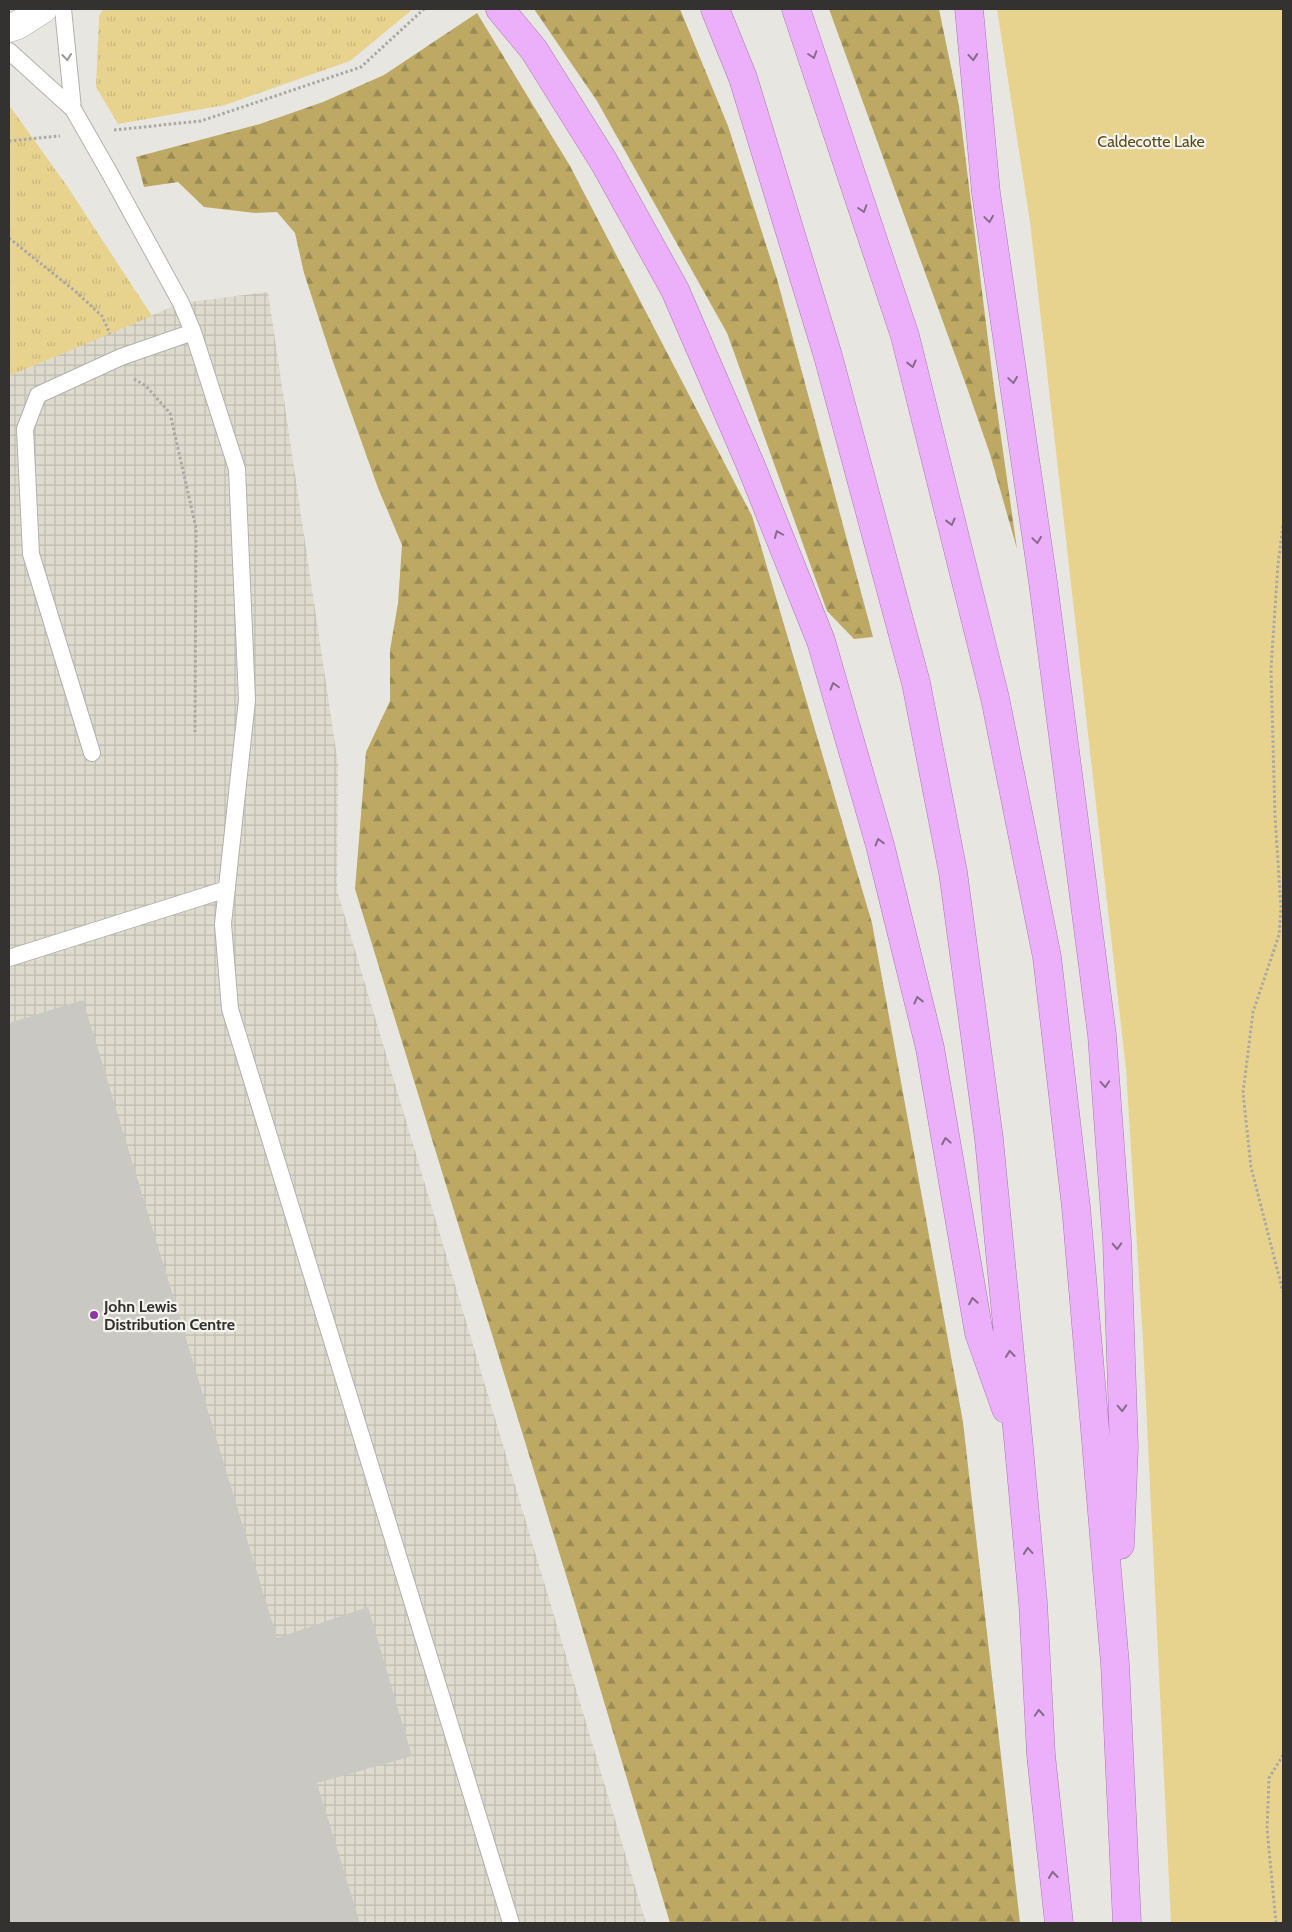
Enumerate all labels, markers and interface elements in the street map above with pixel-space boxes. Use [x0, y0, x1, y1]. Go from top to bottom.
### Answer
one-way arrow [807, 50, 817, 58]
one-way arrow [62, 54, 73, 62]
one-way arrow [967, 54, 978, 62]
park label: Caldecotte Lake [1097, 132, 1205, 151]
one-way arrow [858, 204, 868, 213]
one-way arrow [984, 215, 994, 223]
one-way arrow [906, 360, 917, 369]
one-way arrow [1008, 375, 1018, 384]
one-way arrow [945, 517, 956, 526]
one-way arrow [774, 530, 785, 539]
one-way arrow [1031, 537, 1042, 545]
one-way arrow [829, 682, 840, 691]
one-way arrow [874, 838, 885, 847]
one-way arrow [913, 996, 924, 1005]
one-way arrow [1099, 1080, 1110, 1088]
one-way arrow [941, 1137, 951, 1146]
one-way arrow [1112, 1242, 1122, 1250]
place label: John Lewis Distribution Centre [103, 1297, 235, 1334]
one-way arrow [969, 1297, 979, 1306]
marker: John Lewis Distribution Centre [88, 1309, 100, 1321]
one-way arrow [1005, 1350, 1016, 1358]
one-way arrow [1117, 1404, 1128, 1412]
one-way arrow [1023, 1547, 1034, 1555]
one-way arrow [1033, 1709, 1044, 1717]
one-way arrow [1048, 1870, 1059, 1878]

